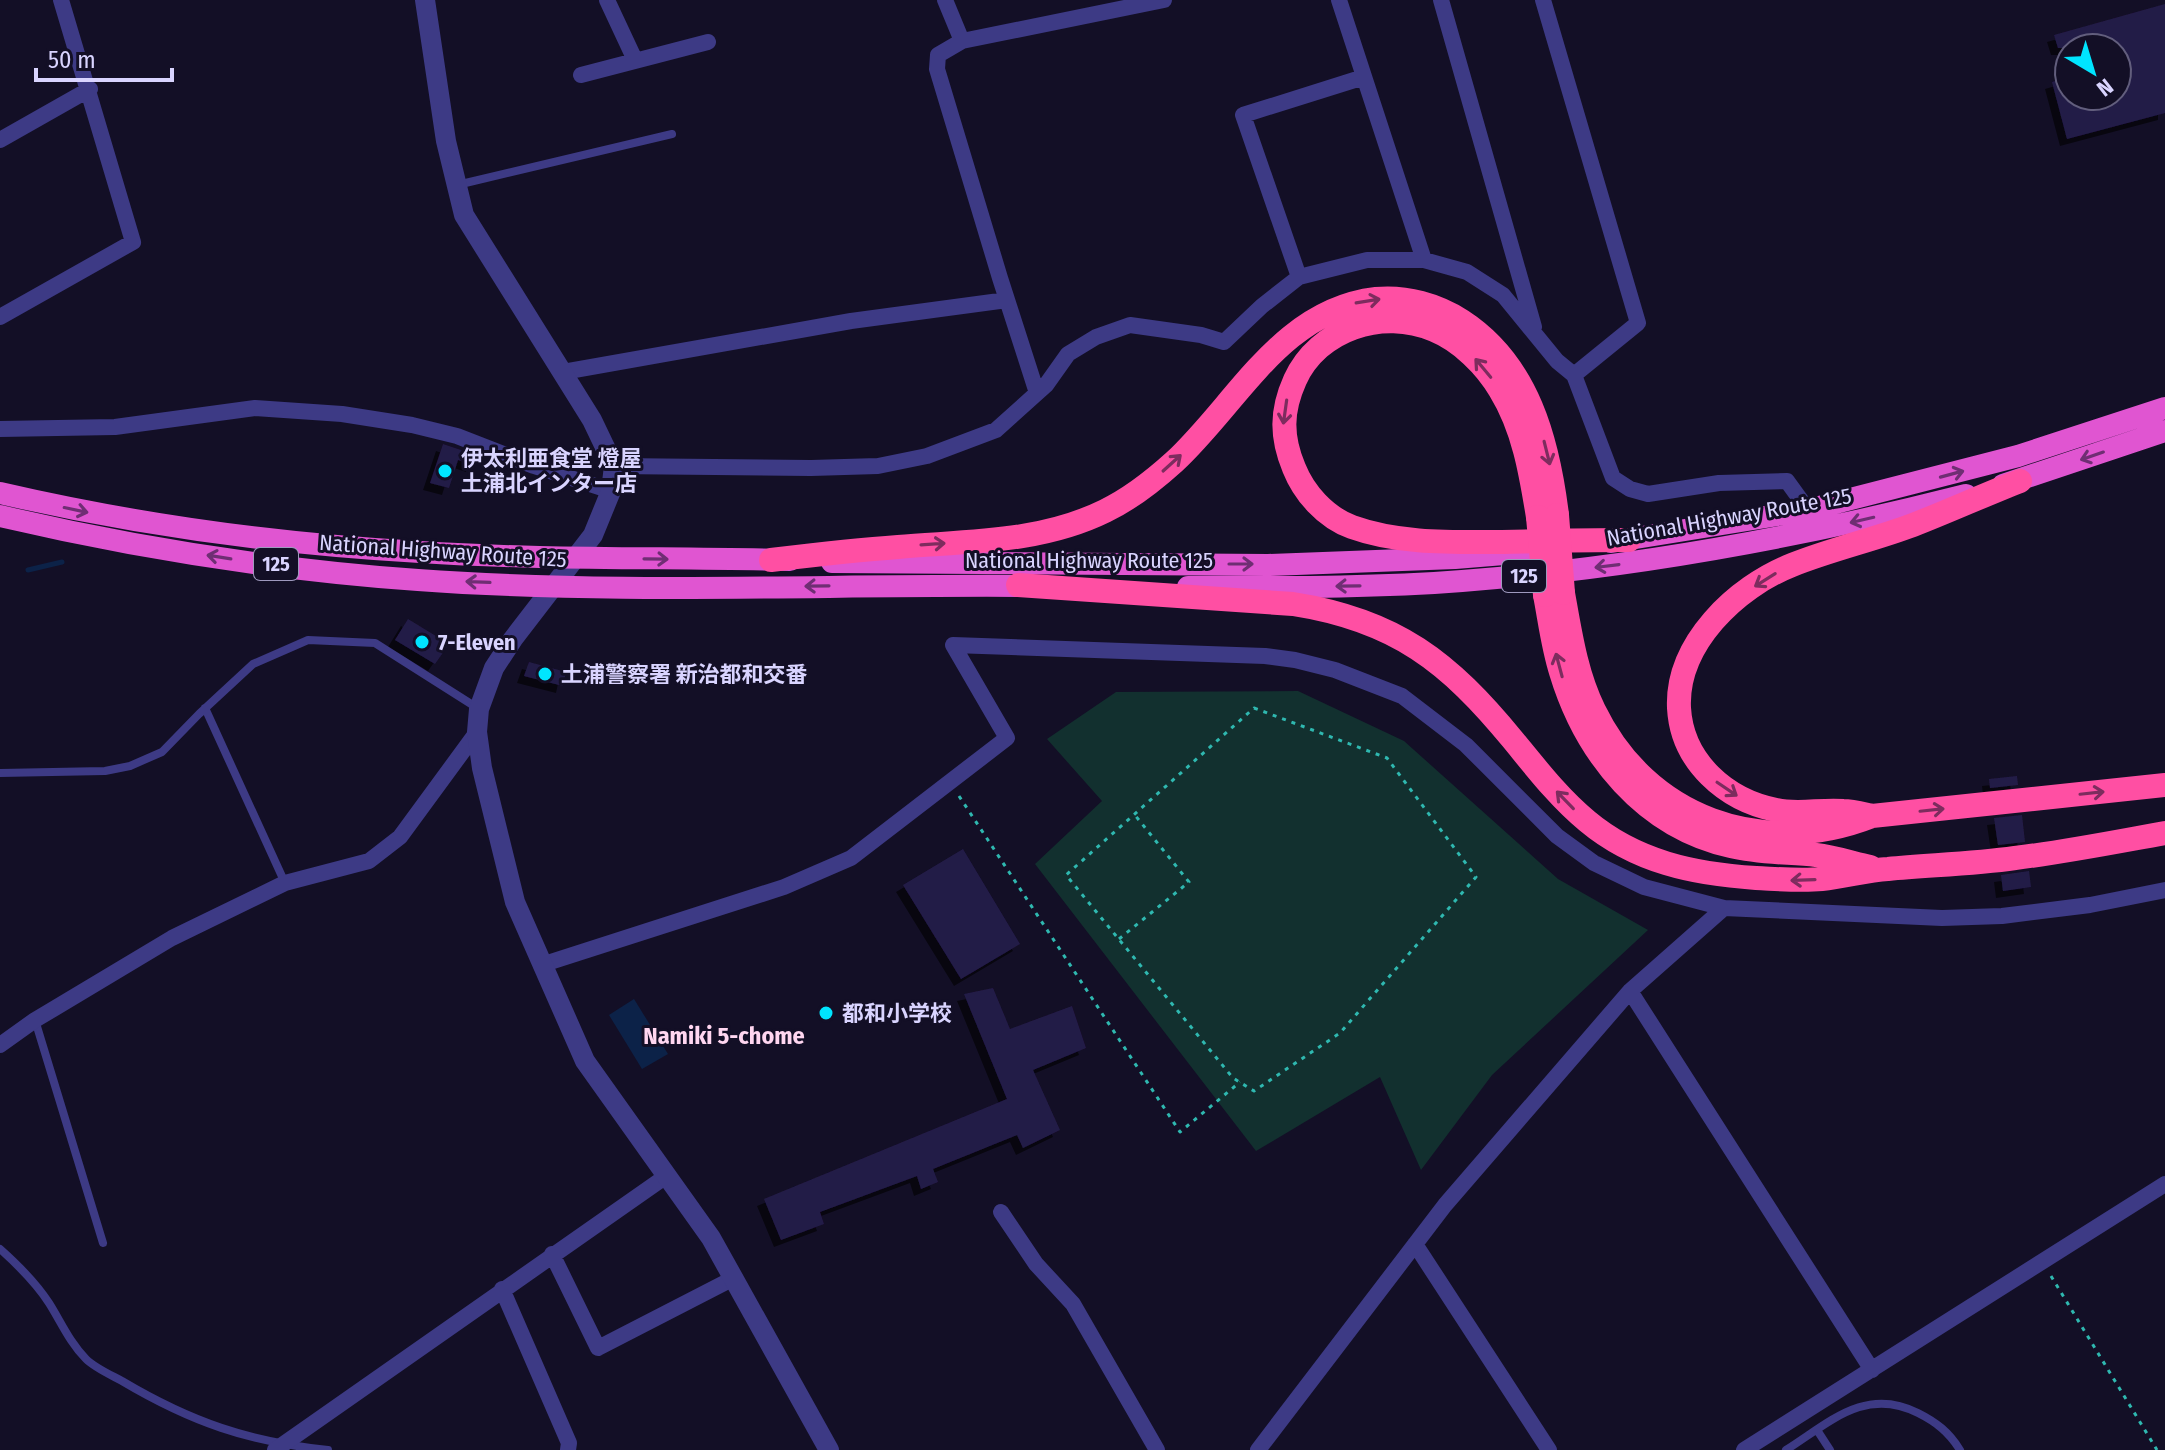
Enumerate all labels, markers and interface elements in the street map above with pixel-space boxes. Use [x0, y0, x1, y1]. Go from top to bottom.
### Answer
scale bar [36, 32, 172, 82]
north arrow [2053, 32, 2133, 112]
text: 50 m [48, 46, 96, 74]
text: N [2091, 73, 2119, 102]
one-way arrow [1355, 293, 1380, 308]
one-way arrow [1474, 358, 1492, 379]
one-way arrow [1277, 399, 1292, 424]
one-way arrow [1540, 440, 1555, 466]
place label: 伊太利亜食堂 燈屋 土浦北インター店 [461, 445, 642, 497]
one-way arrow [2080, 450, 2105, 465]
one-way arrow [1161, 454, 1182, 473]
marker: 伊太利亜食堂 燈屋 土浦北インター店 [436, 462, 454, 480]
one-way arrow [1939, 465, 1965, 480]
street label: National Highway Route 125 [1605, 482, 1853, 552]
one-way arrow [63, 503, 88, 518]
one-way arrow [1850, 513, 1876, 528]
street label: National Highway Route 125 [318, 529, 568, 573]
one-way arrow [919, 536, 946, 551]
street label: National Highway Route 125 [965, 547, 1213, 574]
road number: 125 [254, 548, 298, 580]
one-way arrow [207, 549, 232, 564]
one-way arrow [642, 551, 669, 567]
one-way arrow [1227, 556, 1254, 572]
one-way arrow [1595, 559, 1620, 574]
road number: 125 [1502, 560, 1546, 592]
one-way arrow [1754, 573, 1777, 589]
one-way arrow [465, 575, 492, 590]
one-way arrow [1335, 578, 1362, 594]
one-way arrow [804, 579, 831, 594]
place label: 7-Eleven [438, 629, 516, 656]
marker: 7-Eleven [413, 633, 431, 651]
one-way arrow [1551, 653, 1566, 679]
place label: 土浦警察署 新治都和交番 [561, 661, 808, 688]
marker: 土浦警察署 新治都和交番 [536, 665, 554, 683]
one-way arrow [1715, 781, 1737, 797]
one-way arrow [2079, 785, 2105, 800]
one-way arrow [1556, 790, 1574, 810]
one-way arrow [1918, 802, 1945, 817]
one-way arrow [1790, 872, 1817, 887]
place label: 都和小学校 [842, 1000, 952, 1027]
marker: 都和小学校 [817, 1004, 835, 1022]
district label: Namiki 5-chome [643, 1022, 805, 1050]

